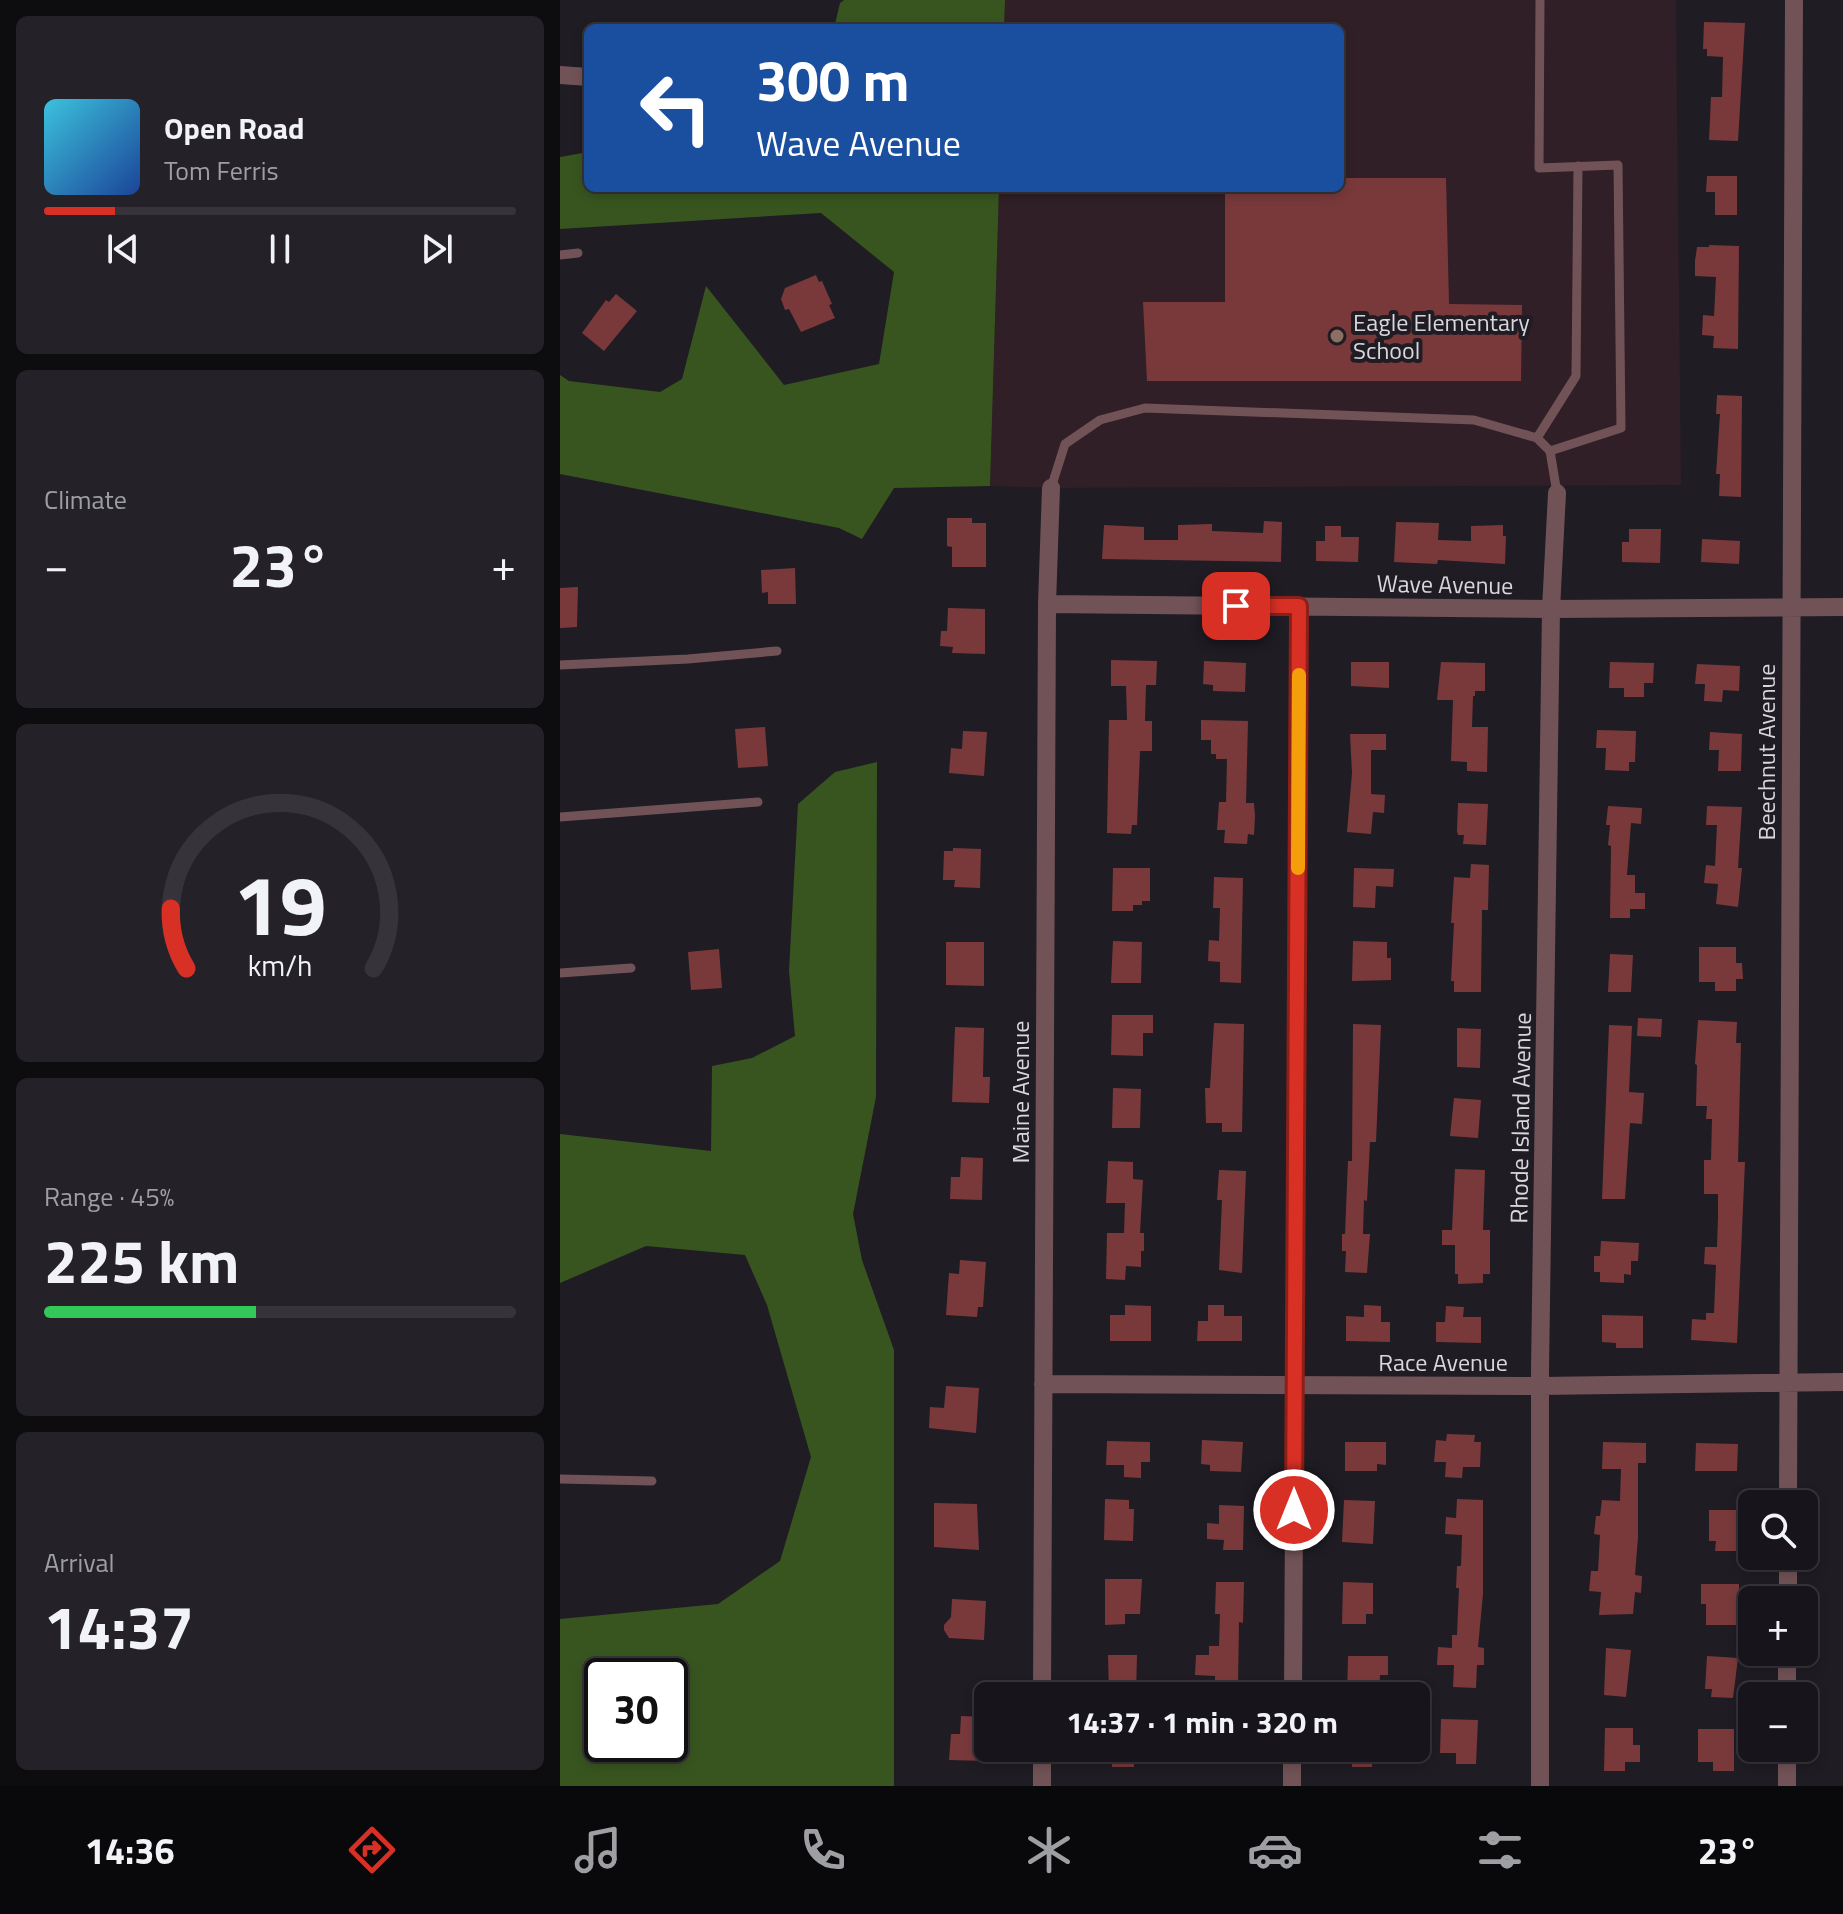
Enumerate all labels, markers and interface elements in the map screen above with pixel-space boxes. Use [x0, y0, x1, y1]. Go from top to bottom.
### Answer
text: 300 m [756, 38, 909, 123]
icon: left [624, 56, 728, 160]
text: Open Road [164, 105, 305, 151]
text: Wave Avenue [756, 115, 961, 170]
text: Tom Ferris [164, 151, 279, 190]
icon: previous [101, 227, 145, 271]
icon: pause [258, 227, 302, 271]
icon: next [415, 227, 459, 271]
place label: Eagle Elementary School [1353, 304, 1530, 368]
marker: Eagle Elementary School [1328, 327, 1346, 345]
text: Climate [44, 480, 127, 519]
text: 23° [230, 519, 330, 610]
text: − [44, 531, 69, 598]
text: + [491, 531, 516, 598]
street label: Wave Avenue [1376, 565, 1514, 603]
pin [1202, 572, 1270, 640]
icon: arrive [1214, 584, 1258, 628]
street label: Beechnut Avenue [1748, 664, 1784, 840]
text: 19 [233, 841, 327, 967]
text: km/h [248, 944, 312, 987]
street label: Rhode Island Avenue [1500, 1012, 1540, 1224]
street label: Maine Avenue [1002, 1021, 1038, 1163]
text: Range · 45% [44, 1177, 174, 1216]
text: 225 km [44, 1215, 239, 1306]
street label: Race Avenue [1378, 1344, 1508, 1380]
position arrow [1252, 1468, 1336, 1552]
map controls [1738, 1490, 1818, 1762]
button: search [1738, 1490, 1818, 1570]
text: Arrival [44, 1543, 115, 1582]
text: 14:37 [44, 1581, 194, 1672]
button: + [1738, 1586, 1818, 1666]
speed limit sign: 30 [584, 1658, 688, 1762]
button: − [1738, 1682, 1818, 1762]
text: 14:37 · 1 min · 320 m [1066, 1699, 1338, 1745]
icon: directions [344, 1822, 400, 1878]
icon: music [570, 1822, 626, 1878]
icon: phone [795, 1822, 851, 1878]
icon: climate [1021, 1822, 1077, 1878]
icon: car [1247, 1822, 1303, 1878]
icon: filters [1472, 1822, 1528, 1878]
text: 14:36 [85, 1823, 175, 1878]
text: 23° [1698, 1823, 1758, 1878]

